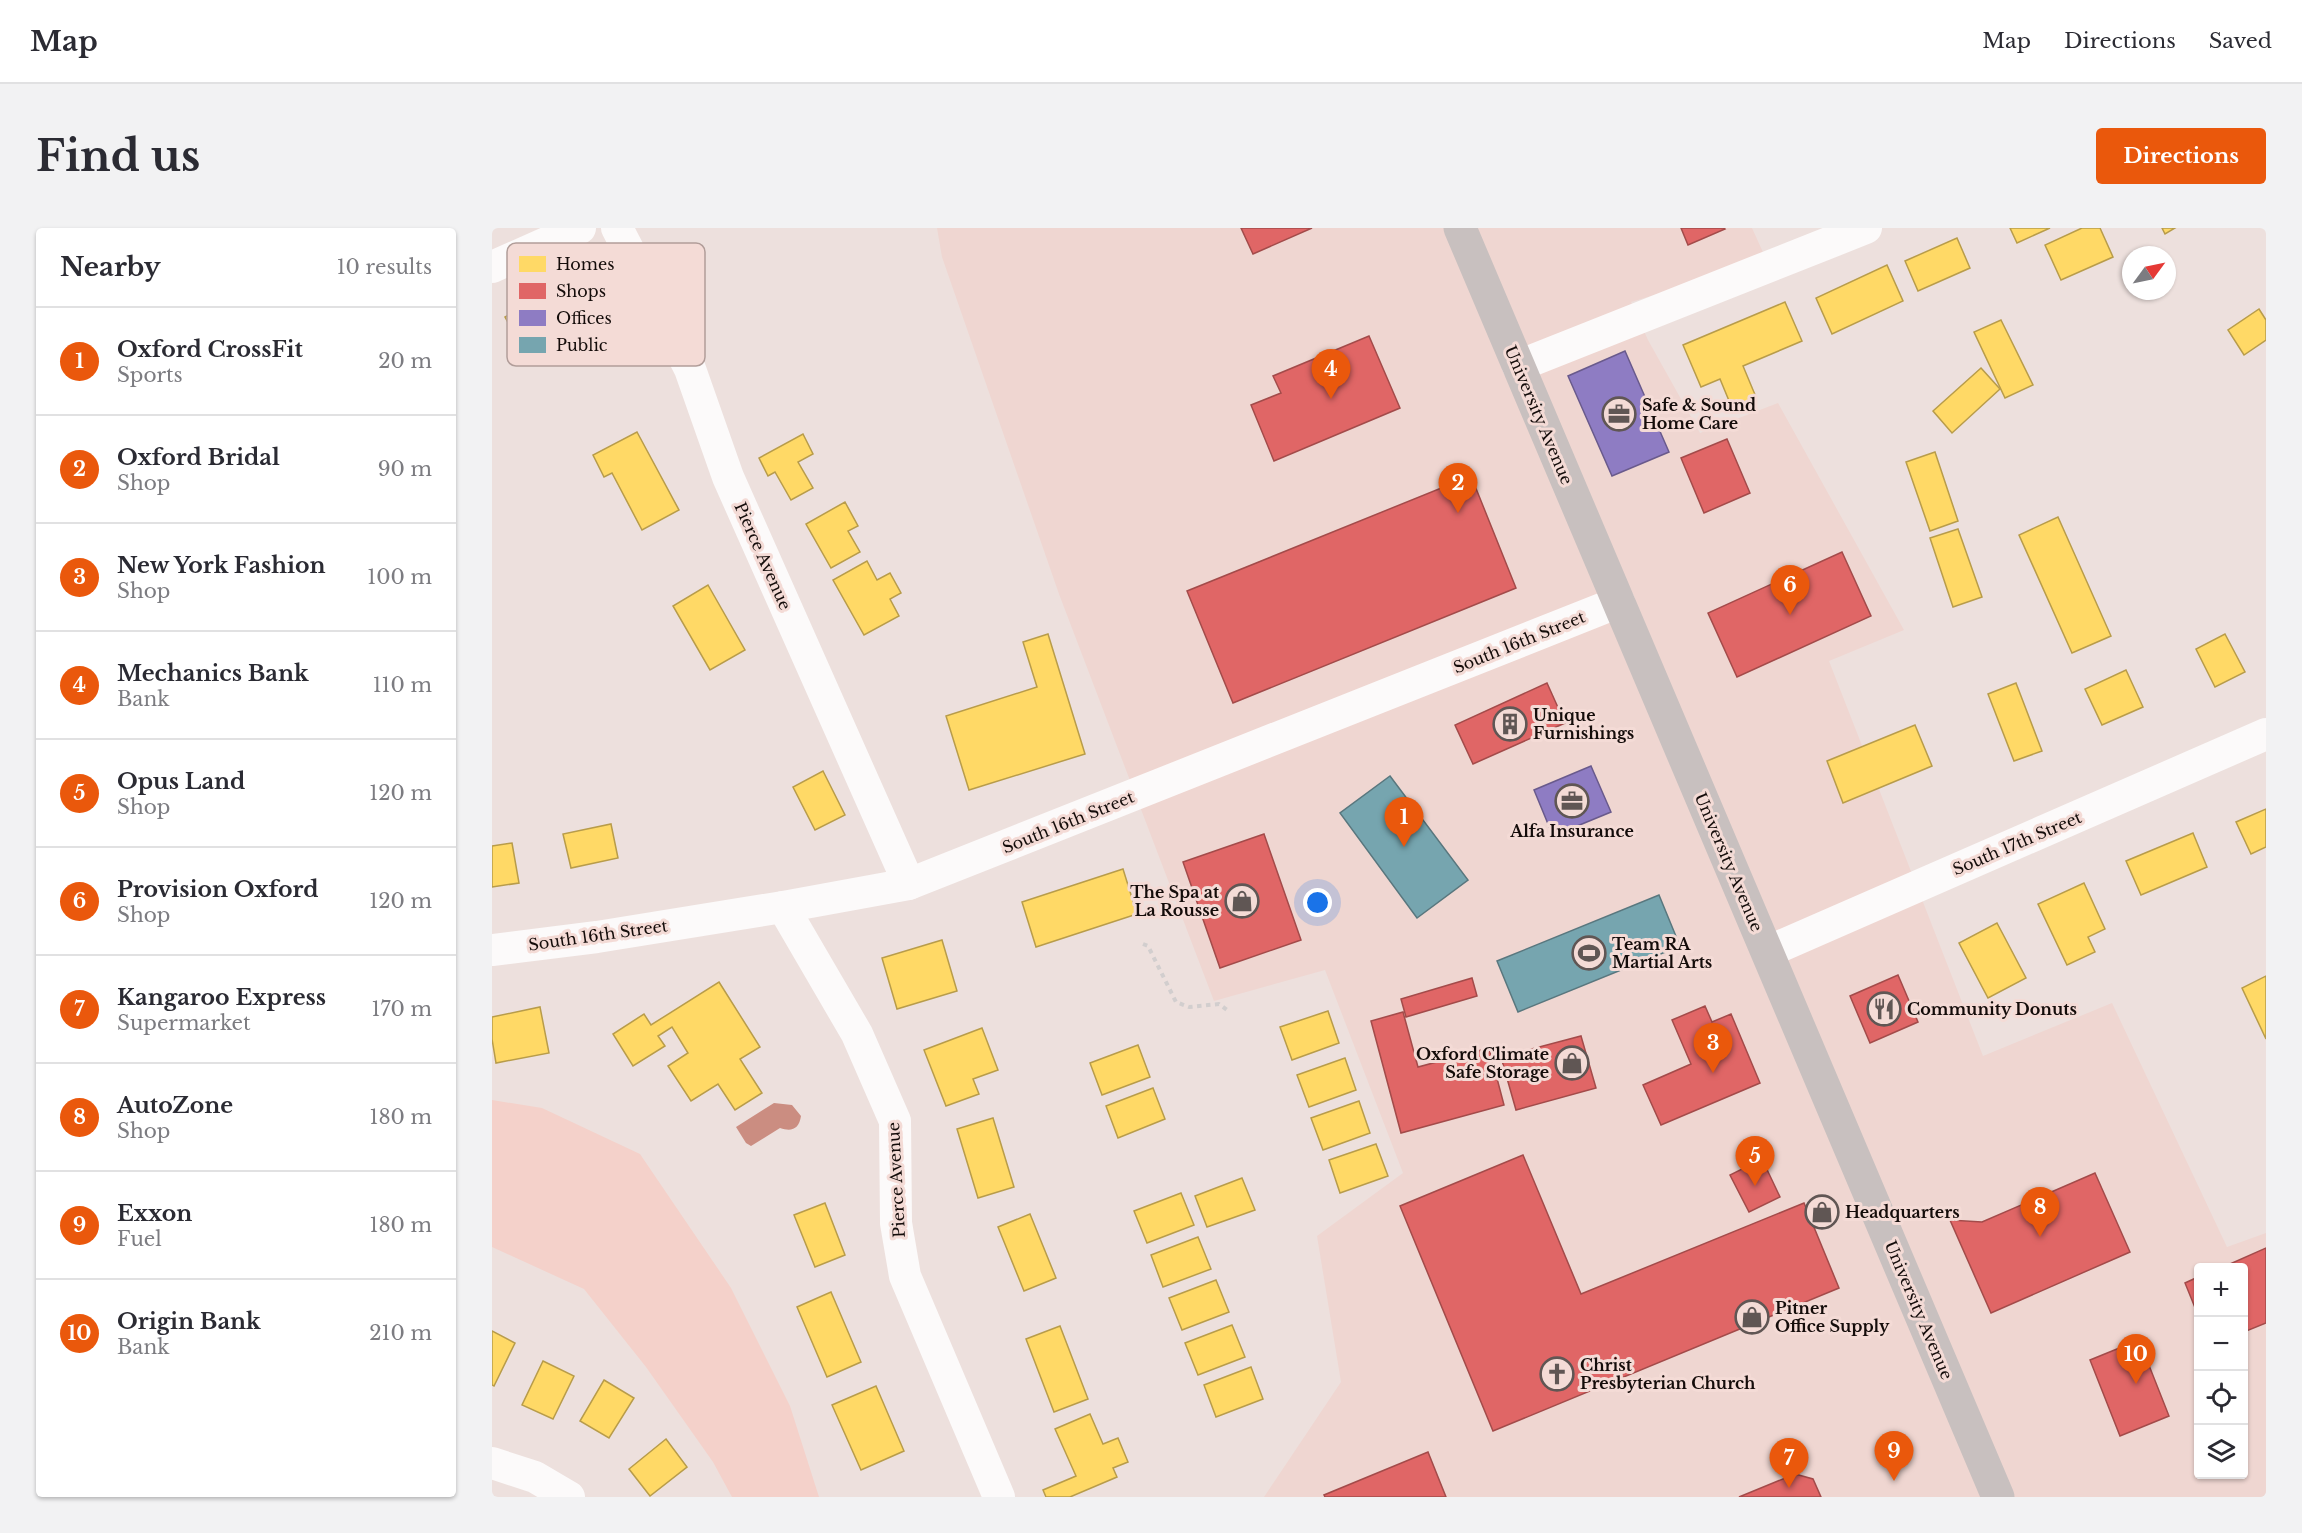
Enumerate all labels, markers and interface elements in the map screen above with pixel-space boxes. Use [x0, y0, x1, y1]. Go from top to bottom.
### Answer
text: Map [30, 24, 98, 59]
text: Map [1982, 28, 2031, 54]
text: Directions [2064, 28, 2176, 54]
text: Saved [2209, 28, 2272, 54]
button: Directions [2096, 128, 2266, 184]
text: Find us [36, 130, 200, 182]
legend [507, 243, 705, 366]
north arrow [2122, 246, 2176, 300]
text: Nearby [60, 251, 161, 283]
text: Homes [556, 254, 614, 274]
text: 10 results [337, 255, 432, 279]
text: Shops [556, 281, 606, 301]
text: Offices [556, 308, 612, 328]
text: Public [556, 335, 608, 355]
text: Oxford CrossFit [117, 336, 303, 363]
street label: University Avenue [1501, 342, 1577, 488]
text: 1 [75, 349, 84, 373]
text: 20 m [378, 349, 432, 373]
pin: 4 [1312, 350, 1350, 399]
text: Sports [117, 363, 183, 387]
place label: Safe & Sound Home Care [1642, 395, 1756, 433]
office icon: Safe & Sound Home Care [1601, 396, 1637, 432]
text: Oxford Bridal [117, 444, 280, 471]
text: 2 [73, 457, 86, 481]
text: 90 m [378, 457, 432, 481]
pin: 2 [1438, 464, 1478, 513]
text: Shop [117, 471, 170, 495]
street label: Pierce Avenue [730, 499, 796, 613]
text: New York Fashion [117, 552, 326, 579]
text: 3 [73, 565, 86, 589]
text: 100 m [367, 565, 432, 589]
pin: 6 [1770, 566, 1810, 615]
text: Shop [117, 579, 170, 603]
street label: South 16th Street [1450, 606, 1588, 678]
text: Mechanics Bank [117, 660, 309, 687]
text: 4 [73, 673, 86, 697]
text: 110 m [373, 673, 432, 697]
text: Bank [117, 687, 170, 711]
place label: Unique Furnishings [1533, 705, 1634, 743]
building icon: Unique Furnishings [1492, 706, 1528, 742]
text: Opus Land [117, 768, 245, 795]
text: 5 [74, 781, 85, 805]
text: 120 m [369, 781, 432, 805]
office icon: Alfa Insurance [1554, 783, 1590, 819]
street label: South 16th Street [999, 786, 1137, 858]
street label: University Avenue [1691, 789, 1767, 935]
text: Shop [117, 795, 170, 819]
pin: 1 [1384, 798, 1424, 847]
street label: South 17th Street [1950, 807, 2084, 879]
place label: Alfa Insurance [1509, 821, 1634, 841]
text: Provision Oxford [117, 876, 319, 903]
place label: The Spa at La Rousse [1130, 882, 1220, 920]
shop icon: The Spa at La Rousse [1224, 883, 1260, 919]
your location [1303, 888, 1332, 917]
text: 6 [73, 889, 86, 913]
text: 120 m [369, 889, 432, 913]
text: Shop [117, 903, 170, 927]
street label: South 16th Street [527, 915, 669, 955]
place label: Team RA Martial Arts [1612, 934, 1712, 972]
sports icon: Team RA Martial Arts [1571, 935, 1607, 971]
text: Kangaroo Express [117, 984, 326, 1011]
restaurant icon: Community Donuts [1866, 991, 1902, 1027]
text: 7 [74, 997, 85, 1021]
text: 170 m [372, 997, 432, 1021]
place label: Community Donuts [1907, 999, 2077, 1019]
text: Supermarket [117, 1011, 251, 1035]
pin: 3 [1694, 1024, 1732, 1073]
place label: Oxford Climate Safe Storage [1416, 1044, 1549, 1082]
shop icon: Oxford Climate Safe Storage [1554, 1045, 1590, 1081]
text: AutoZone [117, 1092, 233, 1119]
text: 8 [73, 1105, 86, 1129]
text: 180 m [369, 1105, 432, 1129]
text: Shop [117, 1119, 170, 1143]
street label: Pierce Avenue [883, 1122, 909, 1238]
pin: 5 [1736, 1136, 1774, 1186]
pin: 8 [2020, 1188, 2060, 1237]
shop icon: Headquarters [1804, 1194, 1840, 1230]
text: Exxon [117, 1200, 192, 1227]
place label: Headquarters [1845, 1202, 1960, 1222]
text: 9 [73, 1213, 86, 1237]
text: 180 m [369, 1213, 432, 1237]
text: Fuel [117, 1227, 162, 1251]
street label: University Avenue [1881, 1237, 1957, 1383]
map controls [2194, 1263, 2248, 1479]
button: + [2194, 1263, 2248, 1317]
place label: Pitner Office Supply [1775, 1298, 1890, 1336]
shop icon: Pitner Office Supply [1734, 1299, 1770, 1335]
text: Origin Bank [117, 1308, 261, 1335]
button: − [2194, 1317, 2248, 1371]
text: 10 [68, 1321, 91, 1345]
text: 210 m [369, 1321, 432, 1345]
pin: 10 [2116, 1334, 2156, 1384]
text: Bank [117, 1335, 170, 1359]
place label: Christ Presbyterian Church [1580, 1355, 1756, 1393]
church icon: Christ Presbyterian Church [1539, 1356, 1575, 1392]
button: locate [2194, 1371, 2248, 1425]
button: layers [2194, 1425, 2248, 1479]
pin: 9 [1874, 1432, 1914, 1481]
pin: 7 [1770, 1438, 1808, 1488]

